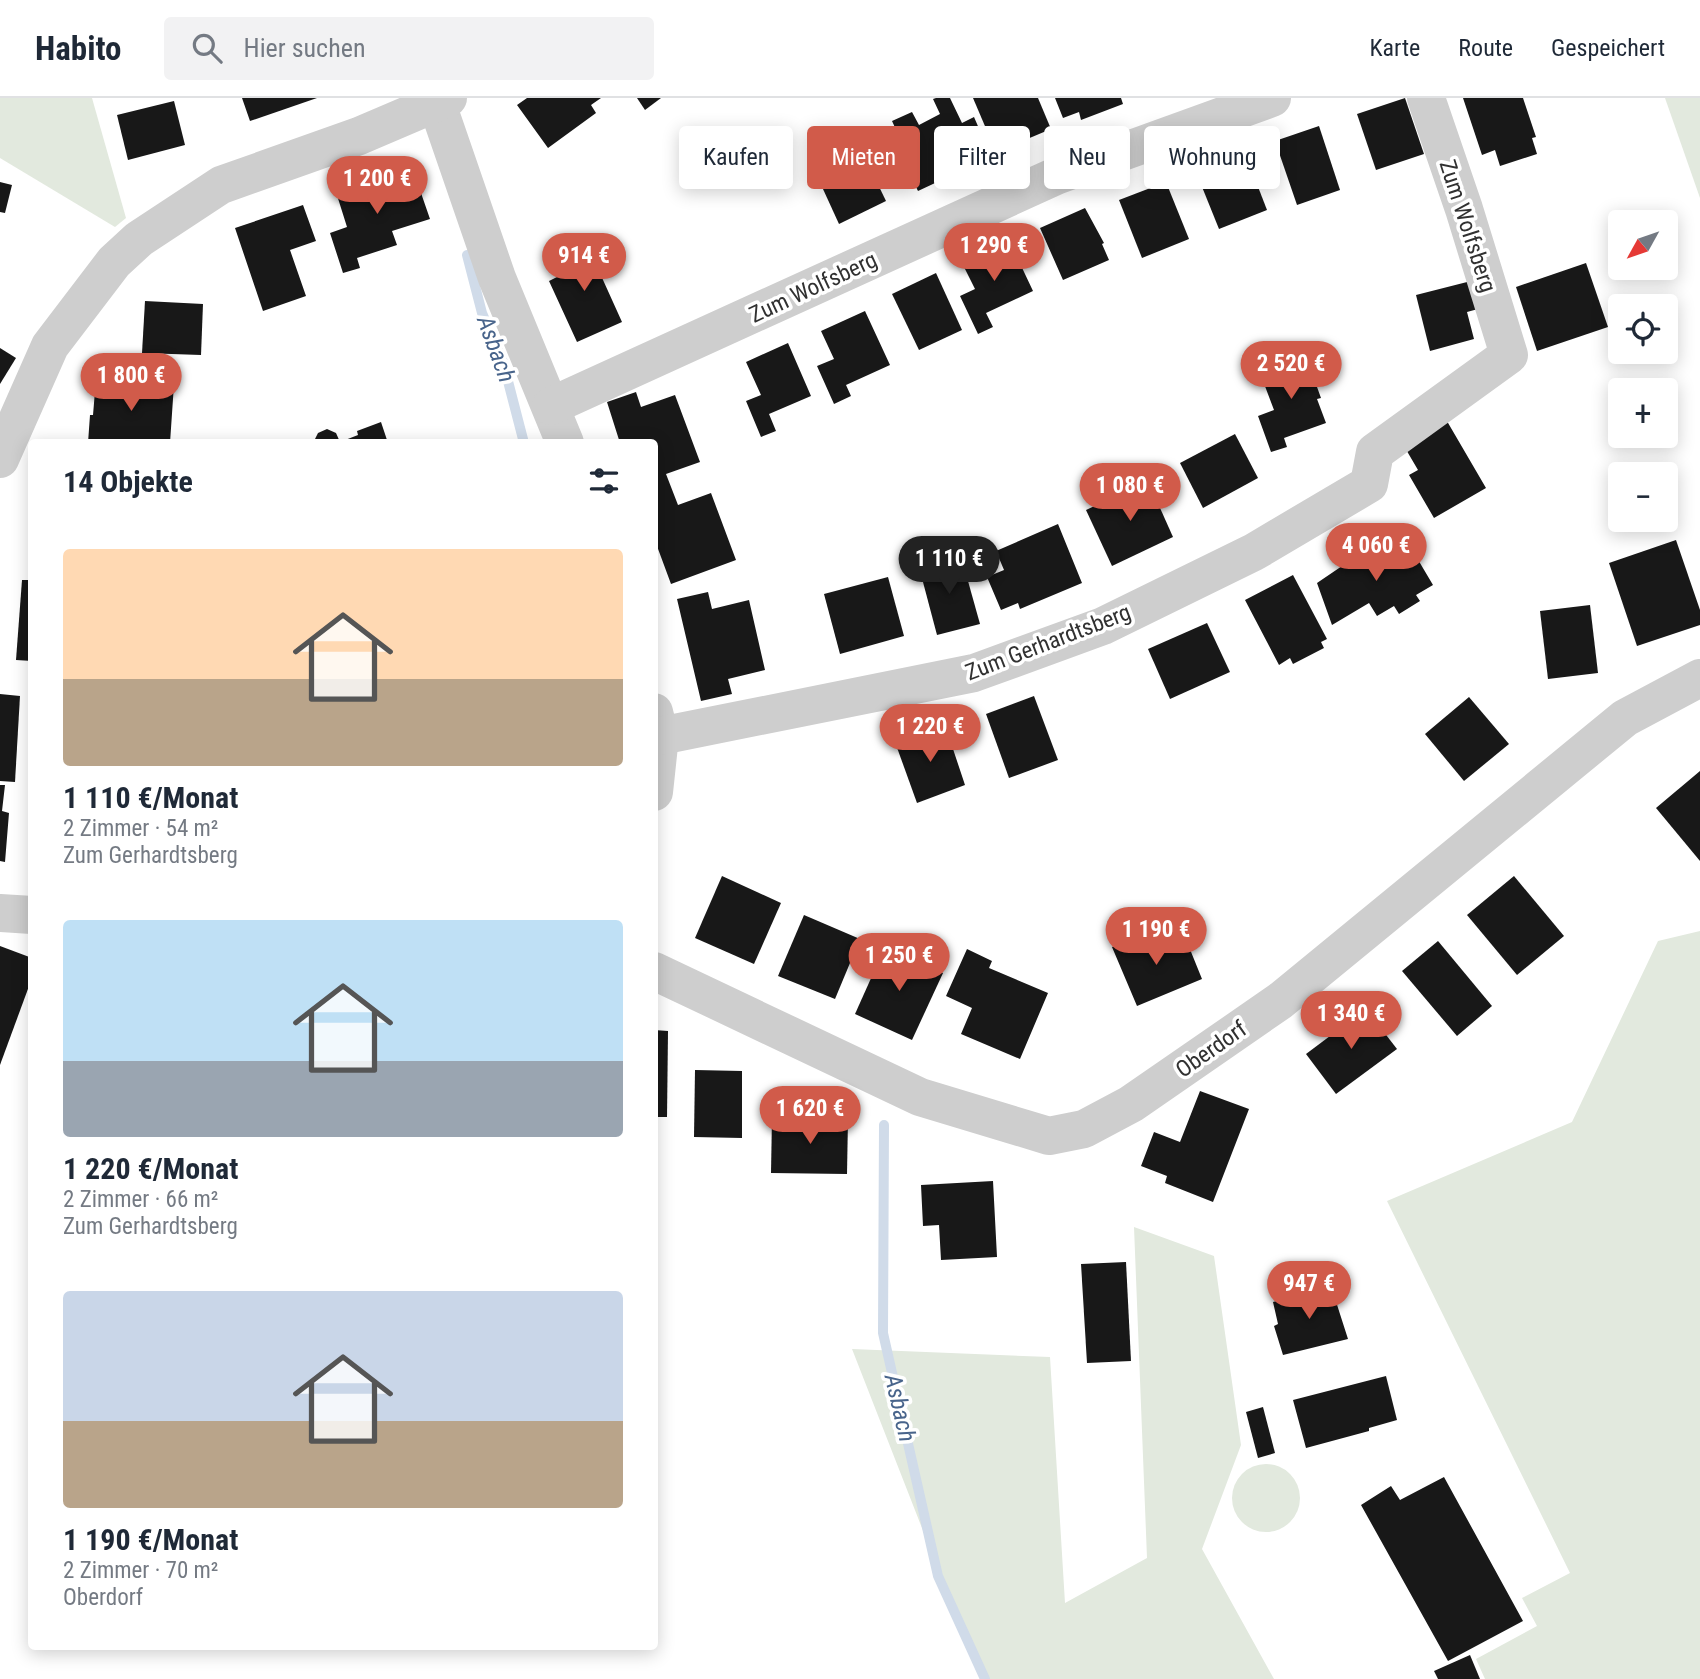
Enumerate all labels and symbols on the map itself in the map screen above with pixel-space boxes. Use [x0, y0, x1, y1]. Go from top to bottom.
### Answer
pin: 1 200 € [312, 156, 442, 216]
street label: Zum Wolfsberg [1433, 157, 1502, 296]
north arrow [1608, 210, 1678, 280]
pin: 1 290 € [929, 223, 1059, 283]
pin: 914 € [535, 234, 633, 293]
street label: Zum Wolfsberg [745, 246, 881, 329]
water label: Asbach [471, 311, 521, 386]
pin: 2 520 € [1226, 342, 1356, 401]
pin: 1 800 € [66, 354, 196, 413]
pin: 1 080 € [1065, 464, 1195, 523]
pin: 4 060 € [1311, 524, 1441, 583]
pin: 1 110 € [884, 536, 1014, 596]
street label: Zum Gerhardtsberg [962, 599, 1135, 686]
pin: 1 220 € [865, 704, 995, 764]
pin: 1 190 € [1091, 908, 1221, 967]
pin: 1 250 € [834, 934, 964, 993]
pin: 1 340 € [1286, 992, 1416, 1051]
street label: Oberdorf [1171, 1015, 1252, 1083]
pin: 1 620 € [745, 1086, 875, 1146]
pin: 947 € [1260, 1262, 1358, 1321]
water label: Asbach [878, 1370, 921, 1445]

